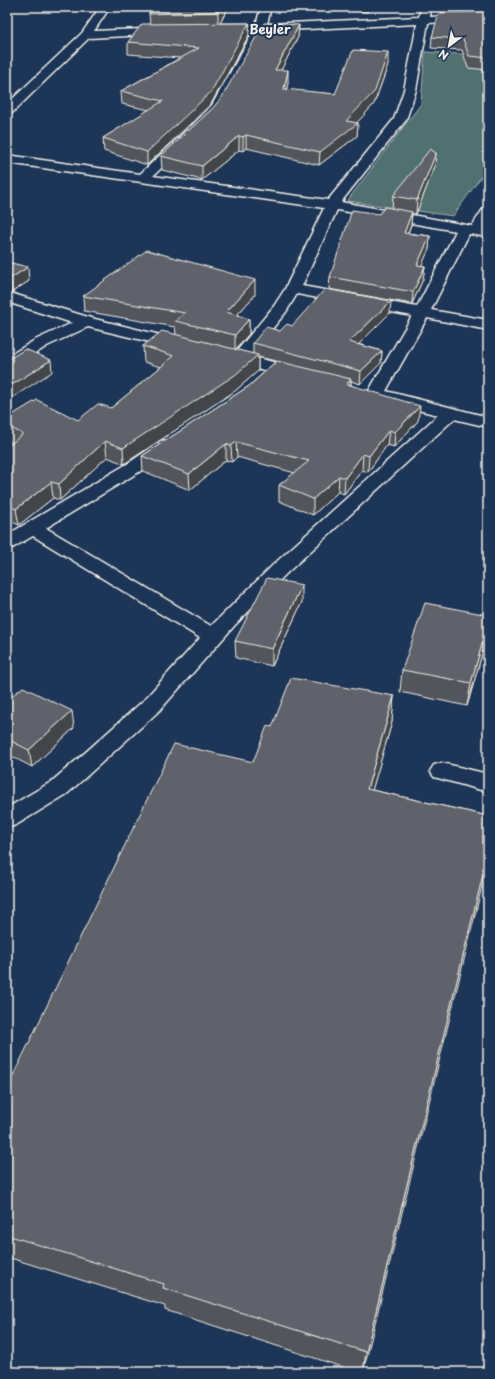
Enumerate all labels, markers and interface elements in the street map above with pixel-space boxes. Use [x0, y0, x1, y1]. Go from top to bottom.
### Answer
district label: Beyler [249, 19, 291, 38]
north arrow [429, 26, 469, 66]
text: N [435, 45, 452, 64]

